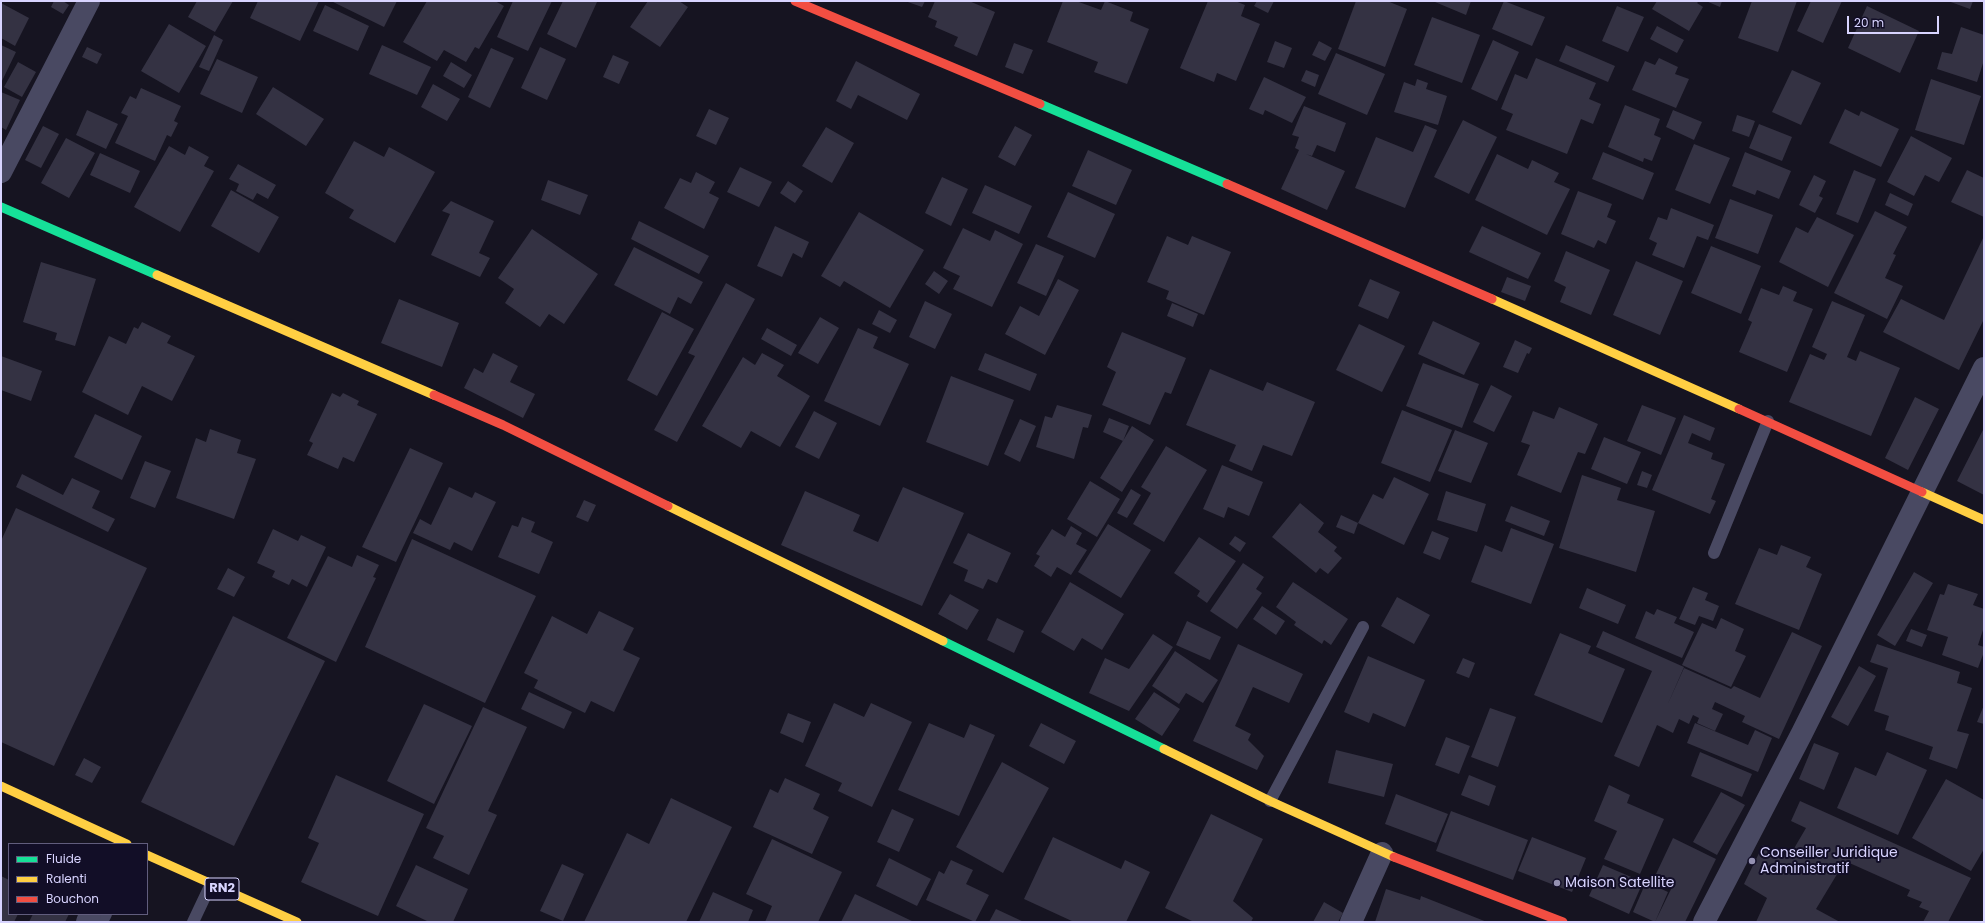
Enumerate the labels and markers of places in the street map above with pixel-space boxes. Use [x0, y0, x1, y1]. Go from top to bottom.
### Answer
place label: Conseiller Juridique Administratif [1760, 845, 1898, 878]
marker: Conseiller Juridique Administratif [1747, 856, 1757, 866]
place label: Maison Satellite [1565, 875, 1674, 891]
marker: Maison Satellite [1552, 878, 1562, 888]

